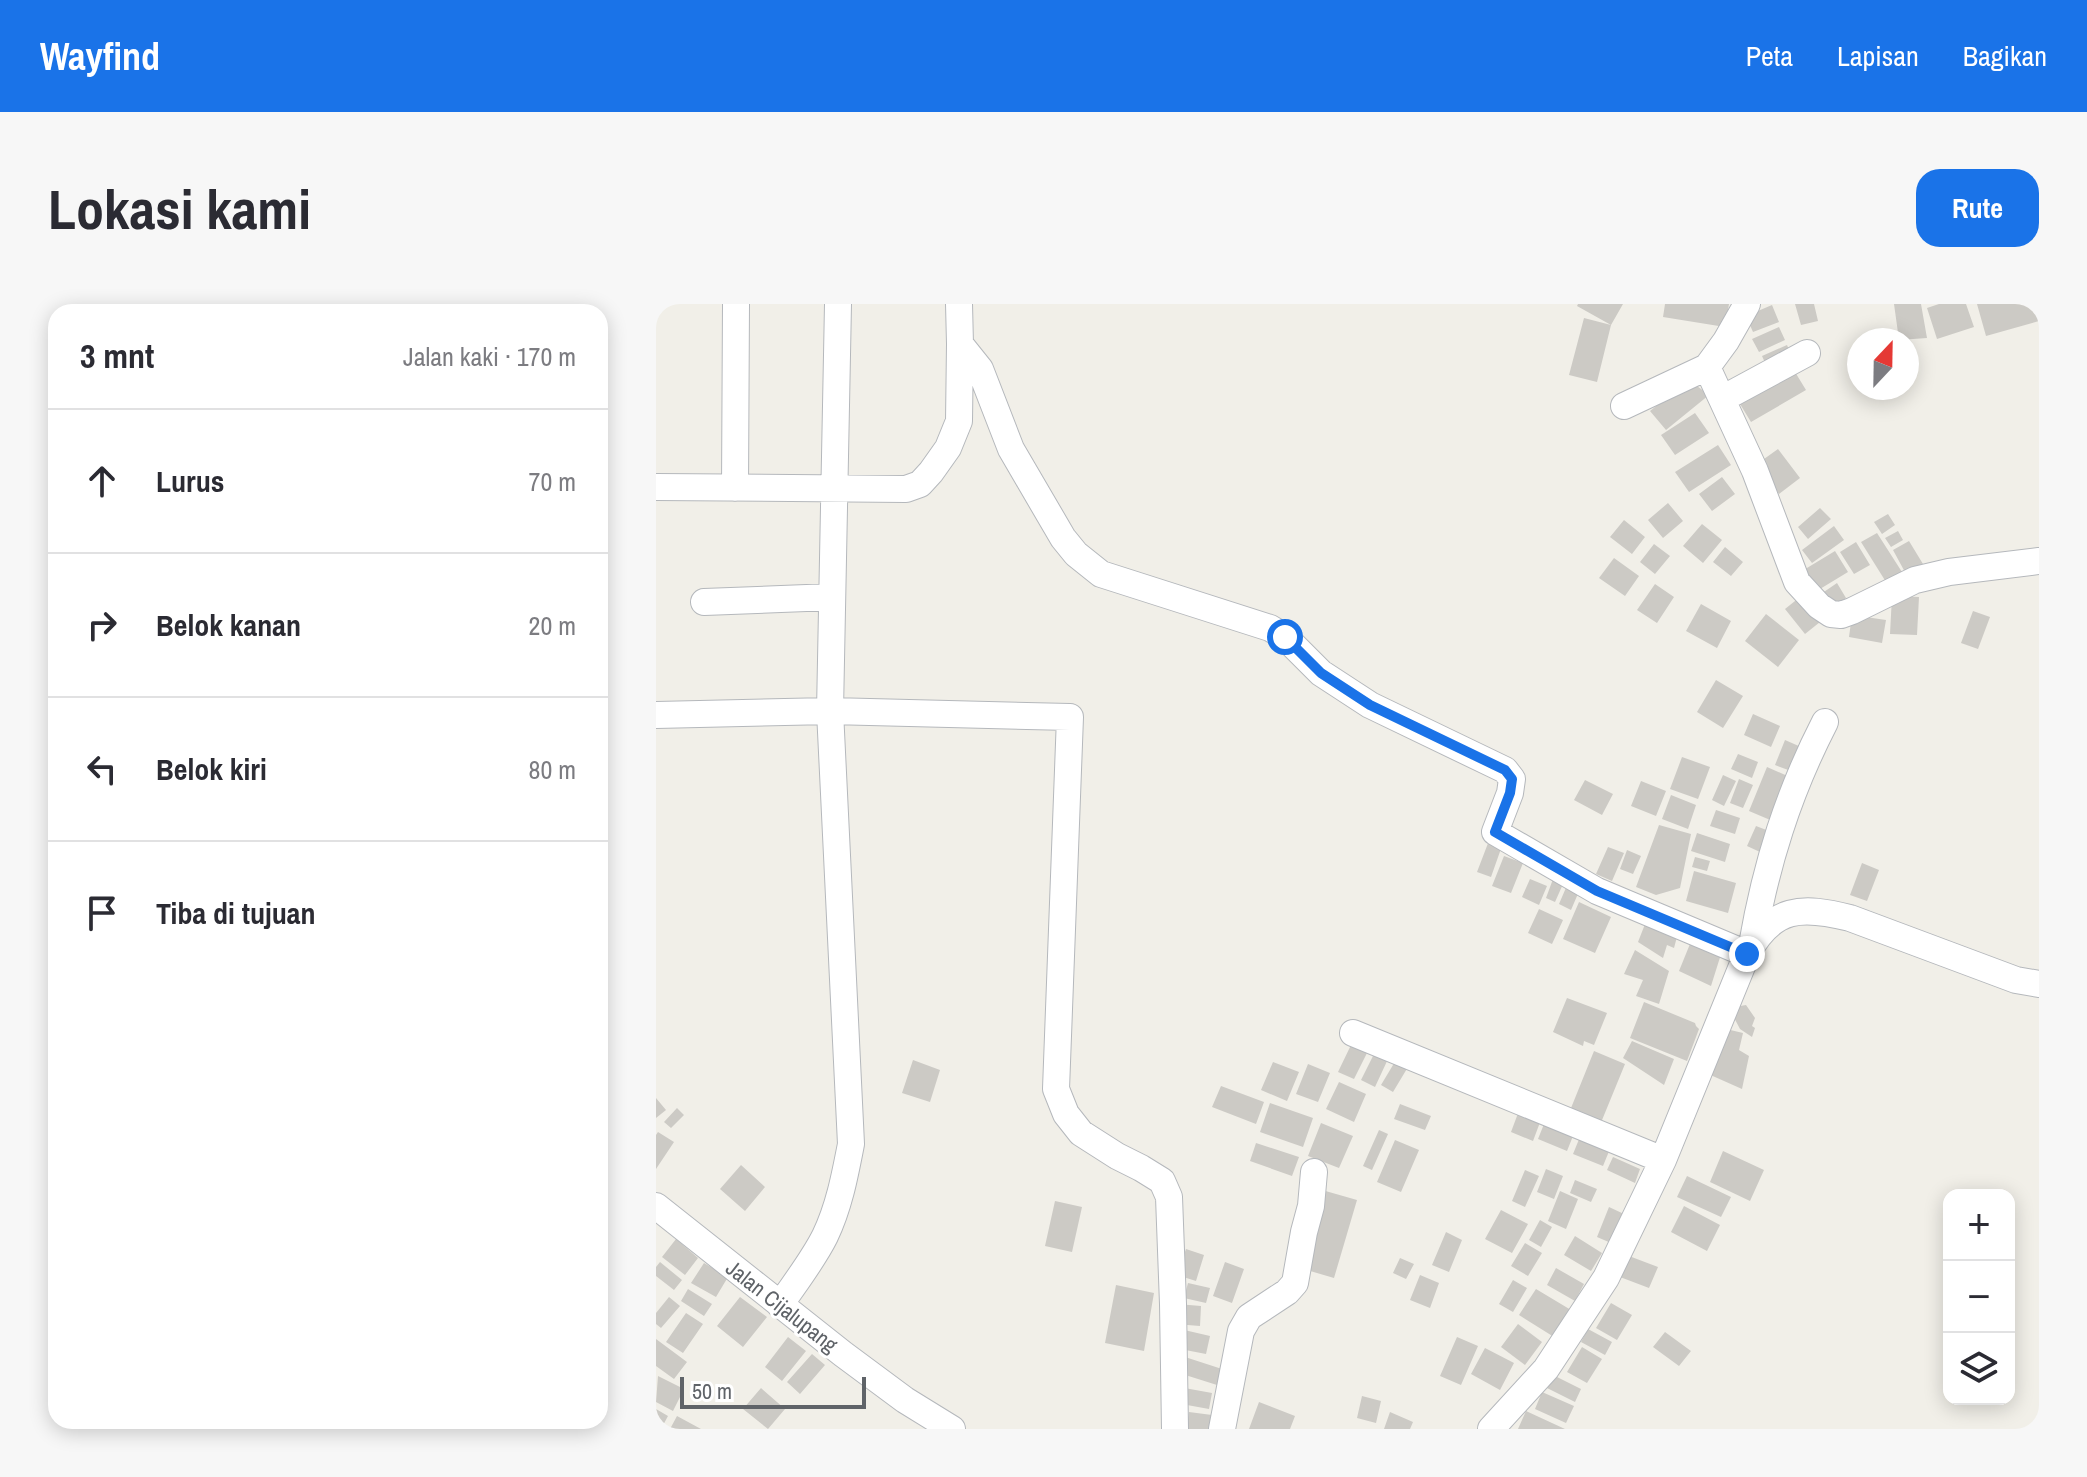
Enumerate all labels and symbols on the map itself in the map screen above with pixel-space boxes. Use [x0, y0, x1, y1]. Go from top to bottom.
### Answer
north arrow [1847, 328, 1919, 400]
route start [1267, 619, 1303, 655]
route end [1729, 936, 1765, 972]
street label: Jalan Cijalupang [720, 1253, 844, 1359]
scale bar [680, 1373, 866, 1409]

